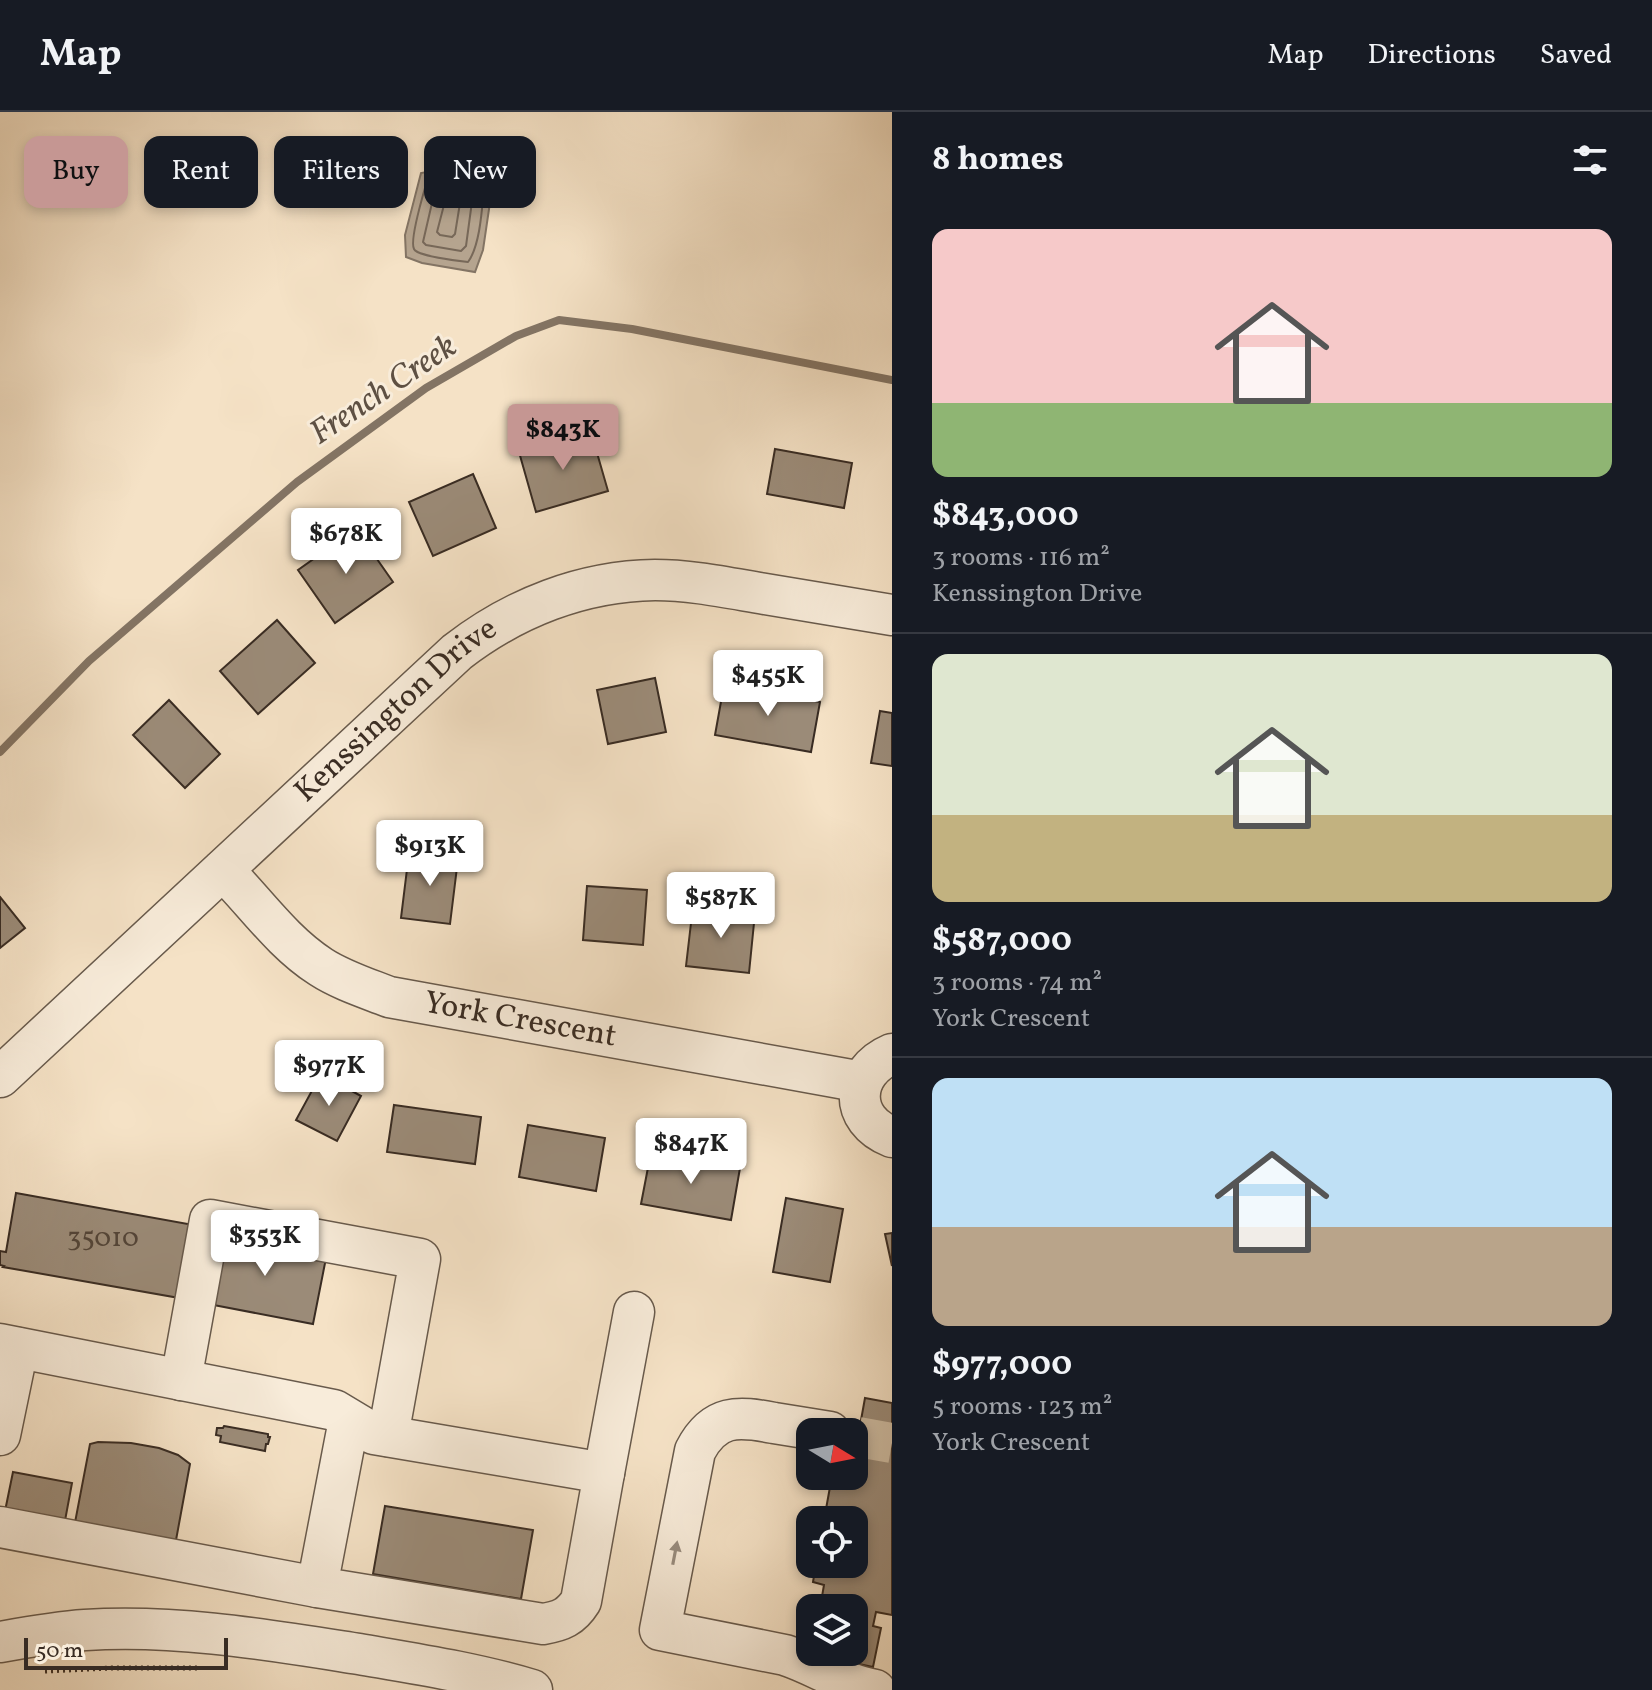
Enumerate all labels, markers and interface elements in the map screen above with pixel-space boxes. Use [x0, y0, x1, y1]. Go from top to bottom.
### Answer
text: Map [40, 29, 121, 82]
text: Map [1268, 36, 1324, 75]
text: Directions [1368, 36, 1496, 75]
text: Saved [1540, 36, 1612, 75]
chip: Buy [24, 136, 128, 208]
chip: Rent [144, 136, 258, 208]
chip: Filters [274, 136, 408, 208]
chip: New [424, 136, 536, 208]
text: 8 homes [932, 137, 1064, 184]
icon: filters [1568, 138, 1612, 182]
icon: home [1200, 281, 1344, 425]
water label: French Creek [301, 324, 467, 458]
pin: $843K [507, 404, 619, 472]
text: $843K [526, 412, 600, 448]
text: $843,000 [932, 493, 1079, 540]
pin: $678K [290, 508, 402, 576]
text: $678K [309, 516, 383, 552]
text: 3 rooms · 116 m² [932, 540, 1110, 576]
text: Kenssington Drive [932, 576, 1142, 612]
street label: Kenssington Drive [286, 608, 506, 814]
pin: $455K [712, 650, 824, 718]
text: $455K [731, 658, 805, 694]
icon: home [1200, 706, 1344, 850]
pin: $913K [374, 820, 486, 888]
text: $913K [394, 828, 466, 864]
pin: $587K [665, 872, 777, 940]
text: $587K [685, 880, 757, 916]
text: $587,000 [932, 918, 1072, 965]
text: 3 rooms · 74 m² [932, 965, 1102, 1001]
street label: York Crescent [421, 982, 620, 1059]
text: York Crescent [932, 1001, 1090, 1037]
pin: $977K [273, 1040, 385, 1108]
text: $977K [293, 1048, 365, 1084]
pin: $847K [635, 1118, 747, 1186]
text: $847K [654, 1126, 728, 1162]
icon: home [1200, 1130, 1344, 1274]
pin: $353K [209, 1210, 321, 1278]
text: $353K [229, 1218, 301, 1254]
house number: 35010 [67, 1219, 139, 1258]
text: $977,000 [932, 1342, 1072, 1389]
text: 5 rooms · 123 m² [932, 1389, 1112, 1425]
north arrow [796, 1418, 868, 1490]
map controls [796, 1418, 868, 1666]
text: York Crescent [932, 1425, 1090, 1461]
button: locate [796, 1506, 868, 1578]
one-way arrow [669, 1541, 681, 1566]
button: layers [796, 1594, 868, 1666]
scale bar [24, 1634, 228, 1670]
text: 50 m [36, 1636, 83, 1667]

